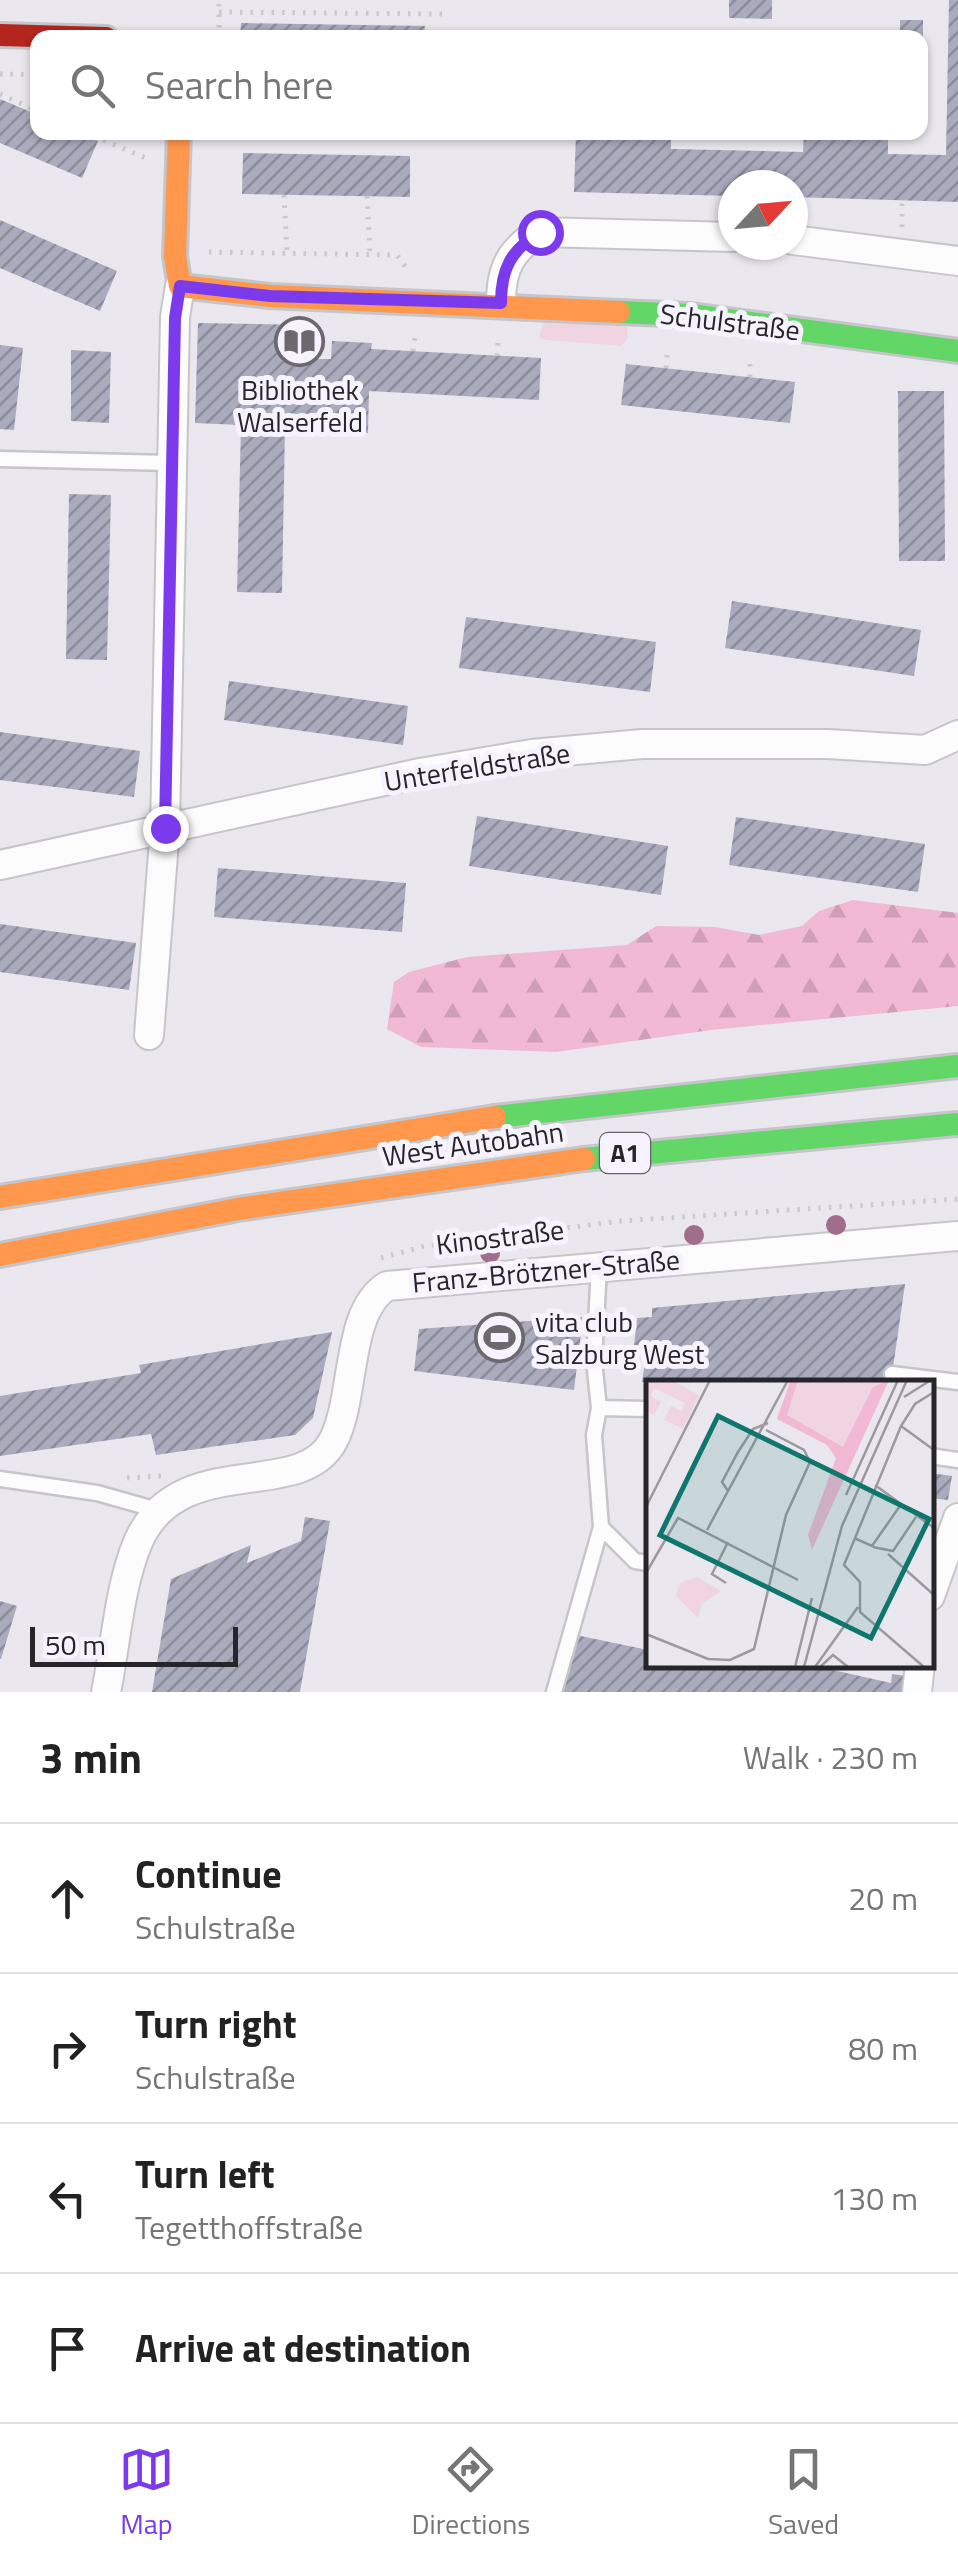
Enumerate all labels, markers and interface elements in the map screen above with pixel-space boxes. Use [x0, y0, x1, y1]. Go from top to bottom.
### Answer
search box [30, 30, 928, 140]
text: Search here [145, 56, 333, 114]
icon: search [65, 58, 120, 113]
north arrow [718, 170, 808, 260]
route start [518, 210, 564, 256]
street label: Schulstraße [658, 292, 802, 351]
library icon: Bibliothek Walserfeld [274, 316, 326, 368]
place label: Bibliothek Walserfeld [237, 368, 363, 443]
street label: Unterfeldstraße [381, 731, 573, 802]
route end [143, 806, 189, 852]
street label: West Autobahn [380, 1110, 566, 1177]
road number: A1 [600, 1133, 650, 1173]
street label: Kinostraße [433, 1207, 566, 1266]
street label: Franz-Brötzner-Straße [410, 1237, 682, 1304]
place label: vita club Salzburg West [535, 1300, 704, 1375]
sports icon: vita club Salzburg West [474, 1312, 526, 1364]
inset map [646, 1380, 933, 1667]
scale bar [30, 1622, 238, 1666]
text: 50 m [45, 1623, 106, 1666]
text: 3 min [40, 1725, 142, 1789]
text: Walk · 230 m [743, 1733, 918, 1781]
text: Continue [135, 1845, 282, 1903]
icon: ahead [40, 1871, 95, 1926]
text: 20 m [848, 1874, 918, 1922]
text: Schulstraße [135, 1903, 296, 1951]
text: Turn right [135, 1995, 297, 2053]
icon: right [40, 2021, 95, 2076]
text: 80 m [848, 2024, 918, 2072]
text: Schulstraße [135, 2053, 296, 2101]
text: Turn left [135, 2145, 275, 2203]
icon: left [40, 2171, 95, 2226]
text: 130 m [830, 2174, 918, 2222]
text: Tegetthoffstraße [135, 2203, 363, 2251]
text: Arrive at destination [135, 2319, 471, 2377]
icon: arrive [40, 2321, 95, 2376]
tab: Map [119, 2442, 174, 2545]
tab: Directions [412, 2442, 530, 2545]
tab: Saved [768, 2442, 839, 2545]

